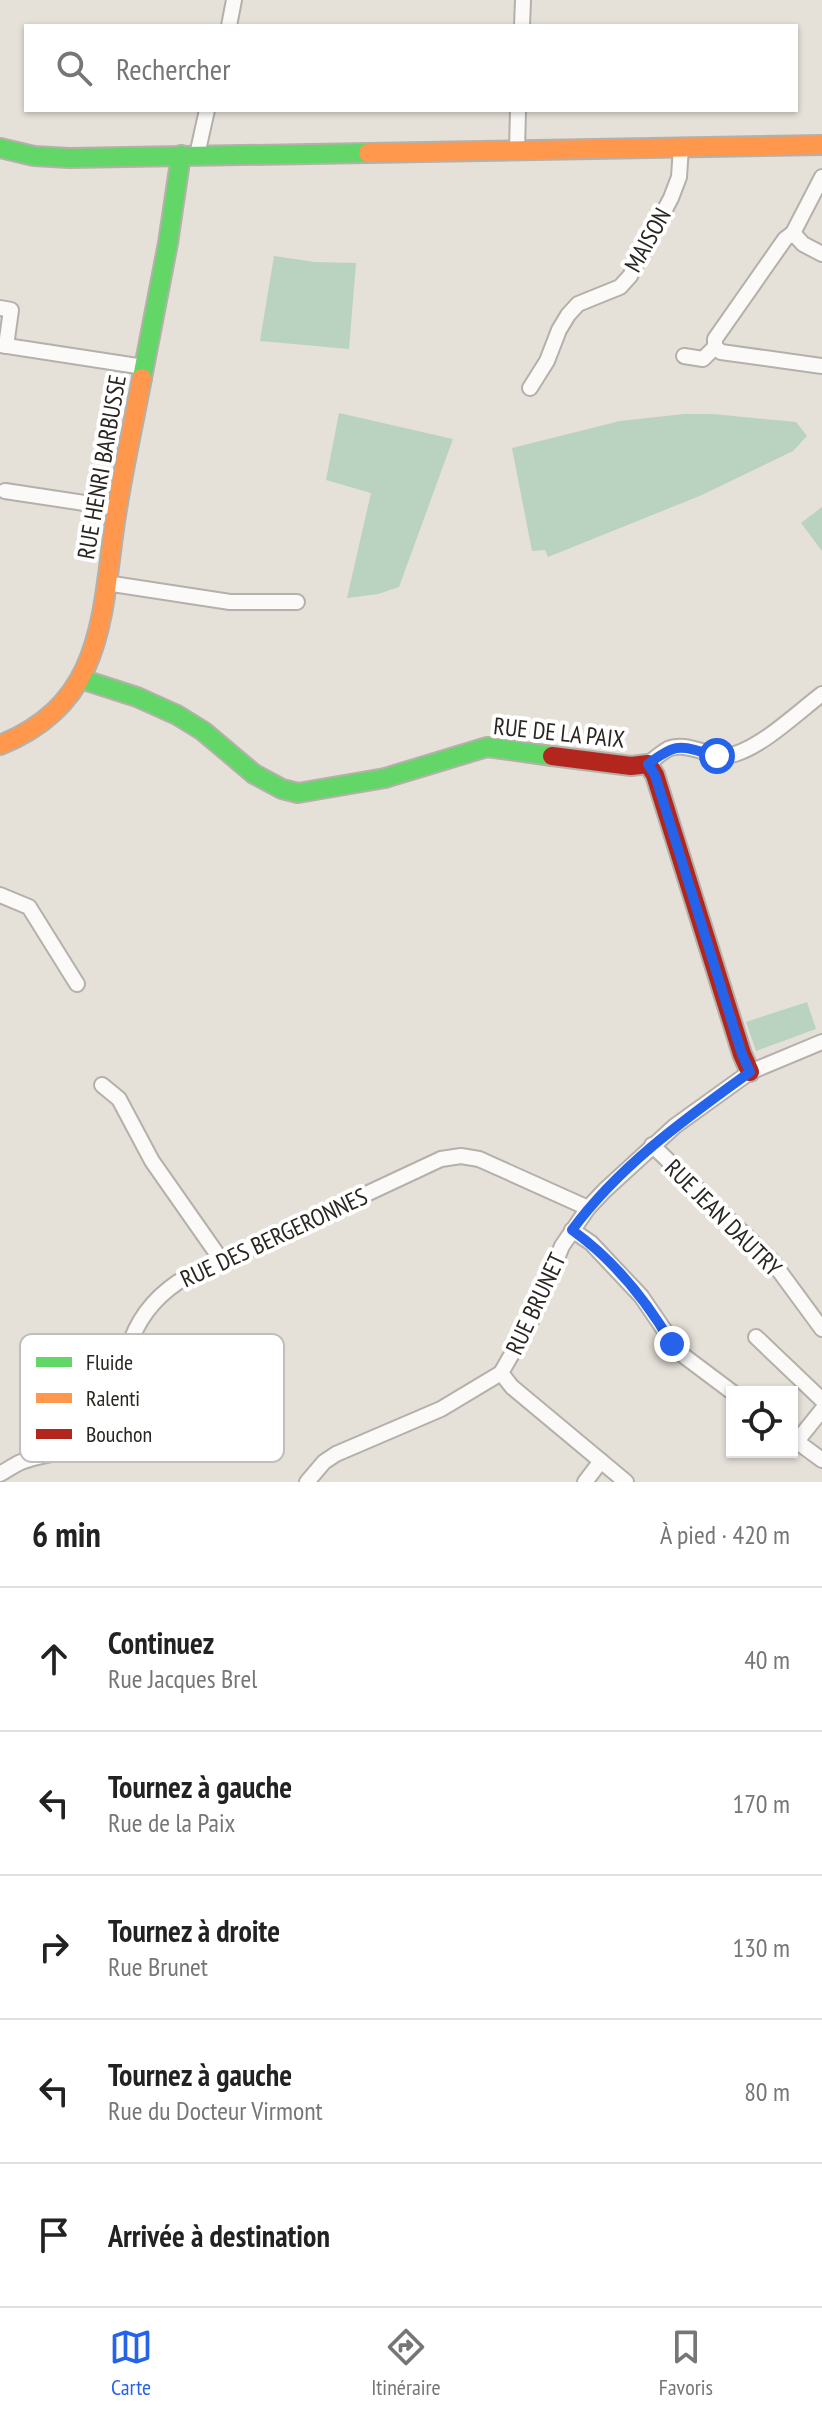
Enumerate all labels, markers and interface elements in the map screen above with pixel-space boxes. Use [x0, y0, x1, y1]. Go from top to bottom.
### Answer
search box [24, 24, 798, 112]
icon: search [52, 46, 96, 90]
text: Rechercher [116, 49, 230, 88]
street label: MAISON [617, 202, 678, 277]
street label: RUE HENRI BARBUSSE [70, 372, 133, 561]
street label: RUE DE LA PAIX [492, 710, 626, 755]
route start [699, 738, 735, 774]
street label: RUE JEAN DAUTRY [658, 1153, 788, 1283]
street label: RUE DES BERGERONNES [175, 1181, 372, 1294]
street label: RUE BRUNET [499, 1248, 573, 1360]
route end [654, 1326, 690, 1362]
legend [20, 1334, 284, 1462]
text: Fluide [86, 1348, 133, 1376]
text: Ralenti [86, 1384, 140, 1412]
map controls [726, 1386, 798, 1458]
button: locate [726, 1386, 798, 1458]
text: Bouchon [86, 1420, 152, 1448]
text: 6 min [32, 1512, 101, 1556]
text: À pied · 420 m [660, 1518, 790, 1551]
text: Continuez [108, 1623, 214, 1662]
icon: ahead [32, 1637, 76, 1681]
text: 40 m [744, 1643, 790, 1676]
text: Rue Jacques Brel [108, 1662, 257, 1695]
text: Tournez à gauche [108, 1767, 292, 1806]
icon: left [32, 1781, 76, 1825]
text: 170 m [732, 1787, 790, 1820]
text: Rue de la Paix [108, 1806, 235, 1839]
text: Tournez à droite [108, 1911, 280, 1950]
icon: right [32, 1925, 76, 1969]
text: 130 m [732, 1931, 790, 1964]
text: Rue Brunet [108, 1950, 208, 1983]
text: Tournez à gauche [108, 2055, 292, 2094]
icon: left [32, 2069, 76, 2113]
text: 80 m [744, 2075, 790, 2108]
text: Rue du Docteur Virmont [108, 2094, 323, 2127]
icon: arrive [32, 2213, 76, 2257]
text: Arrivée à destination [108, 2216, 330, 2255]
tab: Carte [109, 2325, 153, 2401]
tab: Itinéraire [371, 2325, 441, 2401]
tab: Favoris [659, 2325, 713, 2401]

